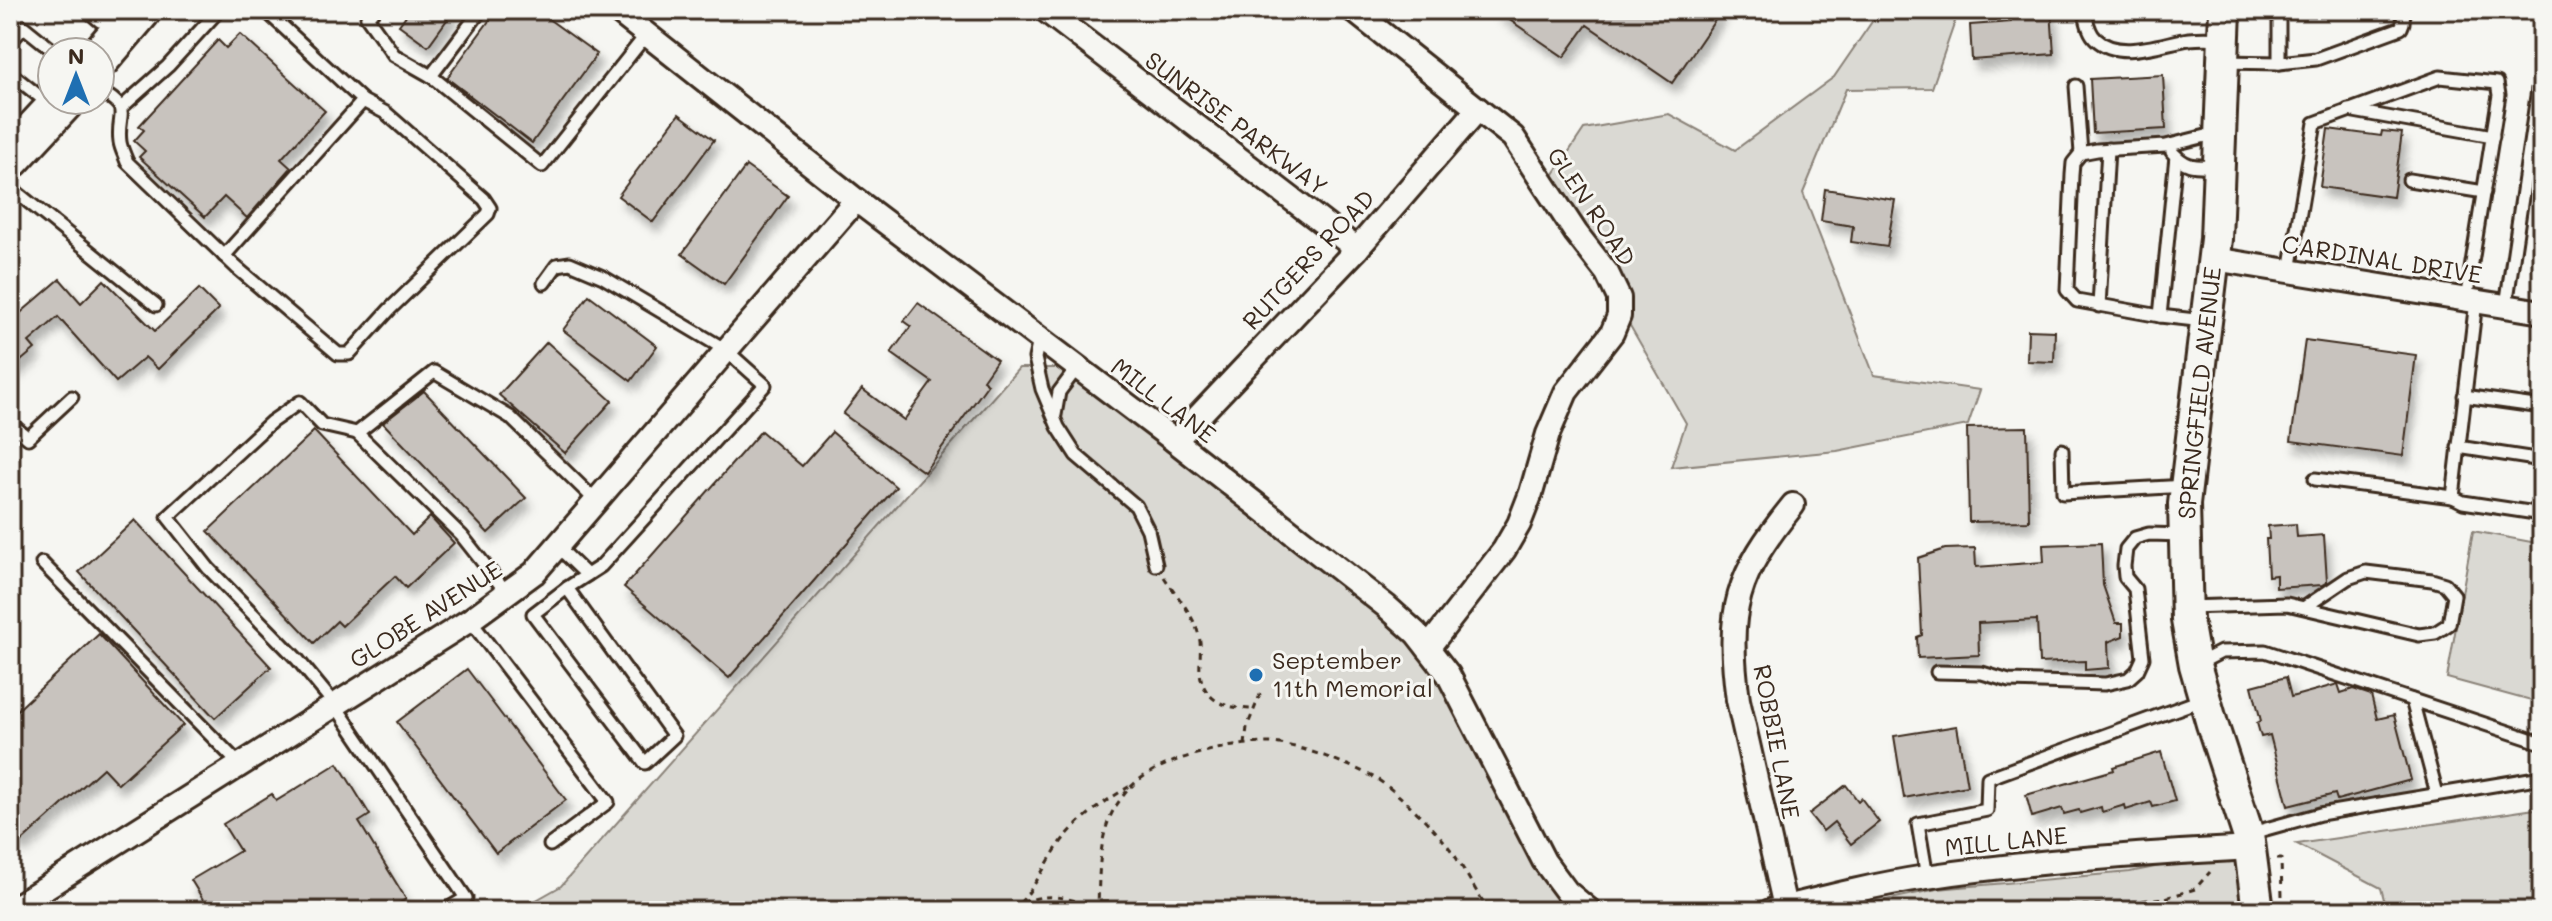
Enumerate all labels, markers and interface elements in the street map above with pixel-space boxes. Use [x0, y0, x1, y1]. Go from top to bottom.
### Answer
north arrow [36, 36, 116, 116]
text: N [68, 41, 84, 70]
street label: SUNRISE PARKWAY [1139, 44, 1334, 202]
street label: GLEN ROAD [1541, 141, 1643, 272]
street label: RUTGERS ROAD [1235, 182, 1381, 336]
street label: CARDINAL DRIVE [2280, 227, 2485, 290]
street label: SPRINGFIELD AVENUE [2170, 265, 2227, 521]
street label: MILL LANE [1105, 350, 1222, 449]
street label: GLOBE AVENUE [343, 553, 507, 675]
place label: September 11th Memorial [1272, 644, 1433, 703]
street label: ROBBIE LANE [1747, 662, 1808, 822]
marker: September 11th Memorial [1247, 666, 1265, 684]
street label: MILL LANE [1943, 819, 2069, 862]

